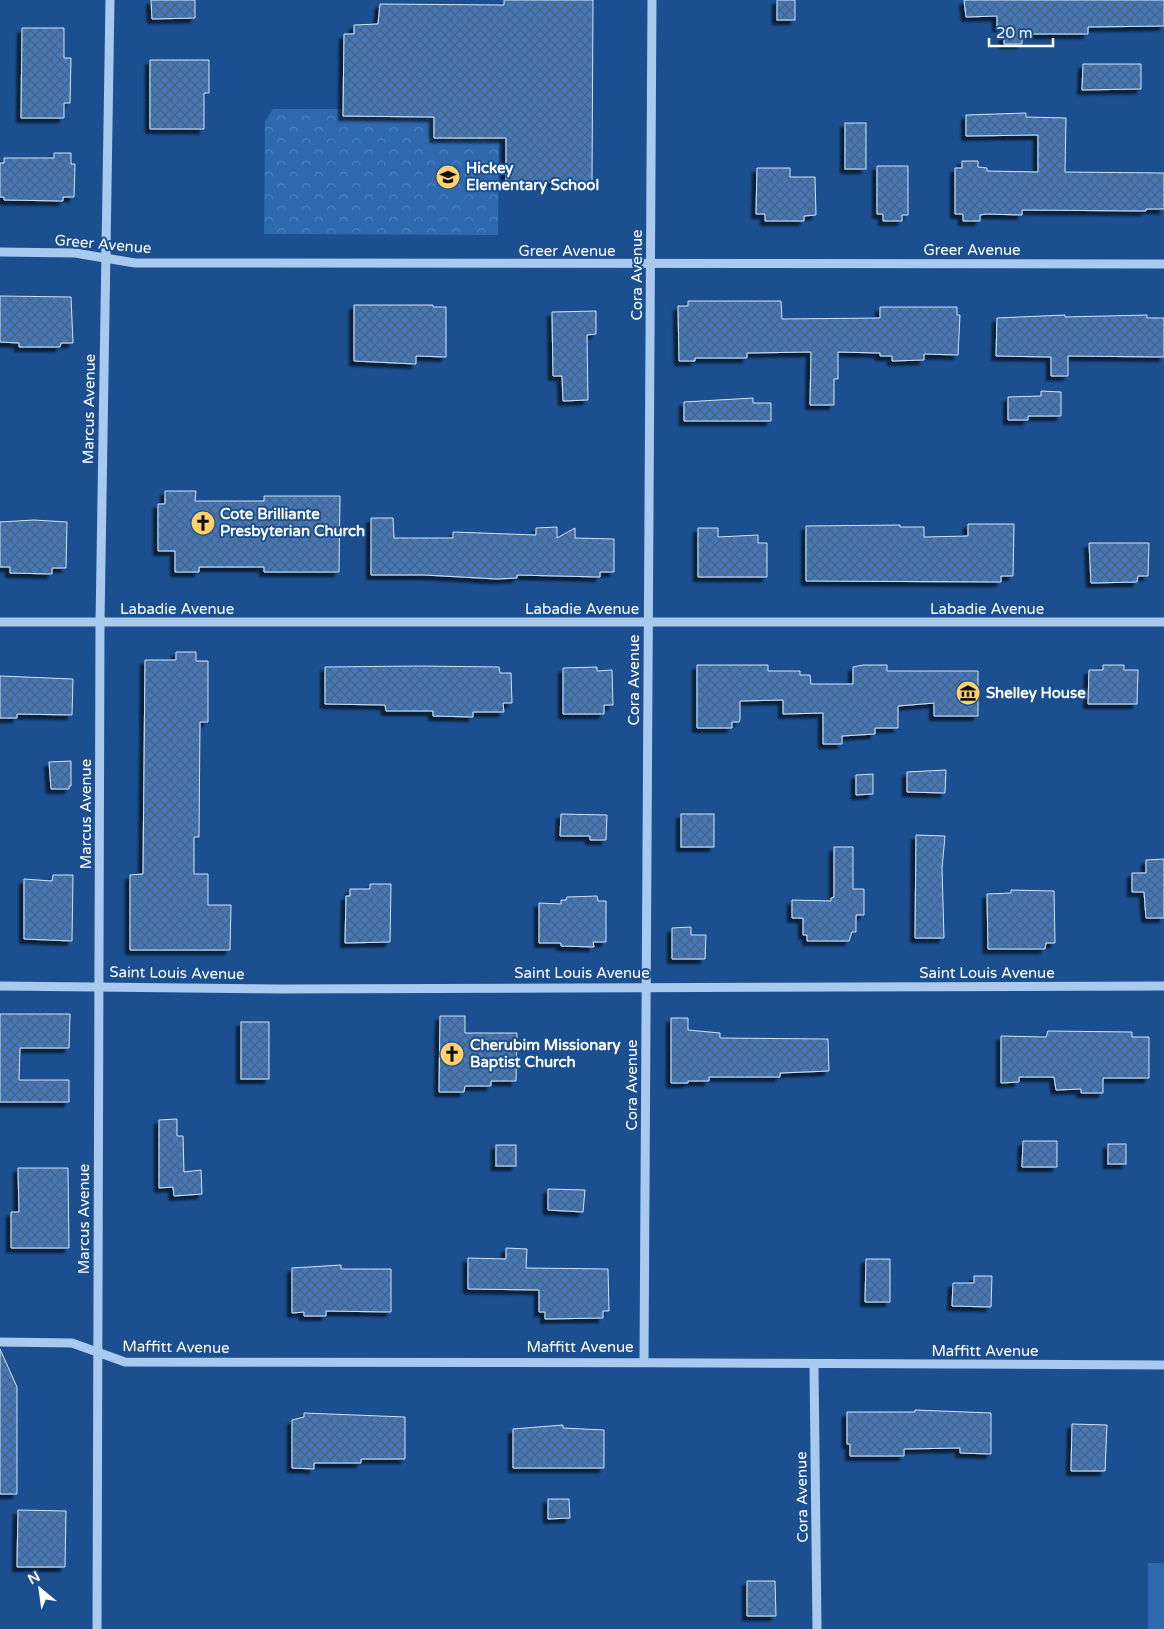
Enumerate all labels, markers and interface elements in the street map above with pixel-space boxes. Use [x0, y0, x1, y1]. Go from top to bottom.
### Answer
scale bar [989, 15, 1053, 47]
text: 20 m [996, 24, 1033, 42]
place label: Hickey Elementary School [466, 159, 599, 195]
school or university icon: Hickey Elementary School [435, 164, 461, 190]
street label: Cora Avenue [628, 229, 646, 321]
street label: Greer Avenue [54, 231, 152, 257]
street label: Greer Avenue [923, 241, 1021, 259]
street label: Greer Avenue [518, 242, 616, 260]
street label: Marcus Avenue [79, 354, 99, 464]
place label: Cote Brilliante Presbyterian Church [220, 505, 365, 541]
church icon: Cote Brilliante Presbyterian Church [190, 510, 216, 536]
street label: Labadie Avenue [120, 600, 234, 618]
street label: Labadie Avenue [525, 600, 639, 618]
street label: Labadie Avenue [930, 600, 1044, 618]
street label: Cora Avenue [625, 634, 643, 726]
museum icon: Shelley House [955, 680, 981, 706]
place label: Shelley House [986, 684, 1086, 703]
street label: Marcus Avenue [77, 759, 95, 869]
street label: Saint Louis Avenue [109, 963, 245, 983]
street label: Saint Louis Avenue [514, 964, 650, 982]
street label: Saint Louis Avenue [919, 964, 1055, 982]
place label: Cherubim Missionary Baptist Church [470, 1036, 621, 1072]
street label: Cora Avenue [623, 1039, 641, 1131]
church icon: Cherubim Missionary Baptist Church [439, 1041, 465, 1067]
street label: Marcus Avenue [75, 1164, 93, 1274]
street label: Maffitt Avenue [122, 1337, 230, 1357]
street label: Maffitt Avenue [526, 1338, 634, 1356]
street label: Maffitt Avenue [931, 1342, 1039, 1360]
street label: Cora Avenue [792, 1451, 812, 1543]
north arrow [15, 1564, 65, 1614]
text: N [25, 1568, 43, 1588]

